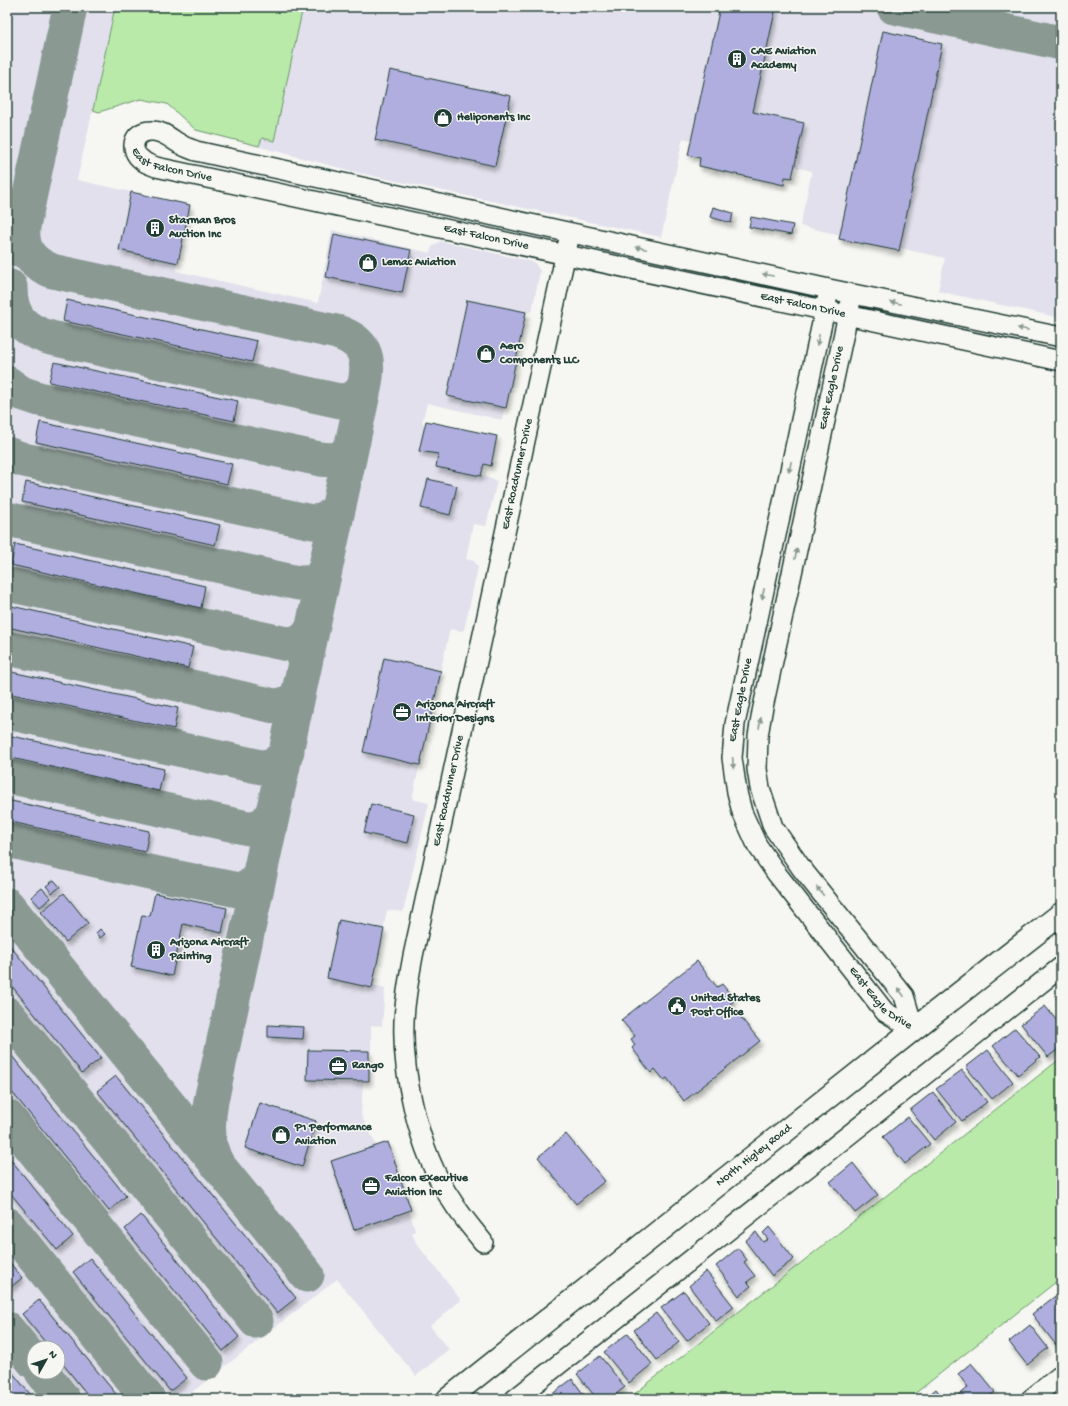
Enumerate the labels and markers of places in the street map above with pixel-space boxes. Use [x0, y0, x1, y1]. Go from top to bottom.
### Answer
place label: CAE Aviation Academy [750, 45, 816, 73]
building icon: CAE Aviation Academy [726, 48, 748, 70]
shop icon: Heliponents Inc [432, 107, 454, 129]
place label: Heliponents Inc [457, 111, 531, 125]
place label: Starman Bros Auction Inc [168, 214, 236, 242]
building icon: Starman Bros Auction Inc [144, 217, 166, 239]
shop icon: Lemac Aviation [357, 252, 379, 274]
place label: Lemac Aviation [382, 256, 456, 270]
place label: Aero Components LLC [499, 340, 580, 368]
shop icon: Aero Components LLC [475, 343, 497, 365]
place label: Arizona Aircraft Interior Designs [415, 698, 495, 726]
office icon: Arizona Aircraft Interior Designs [391, 701, 413, 723]
place label: Arizona Aircraft Painting [169, 936, 249, 964]
building icon: Arizona Aircraft Painting [145, 939, 167, 961]
place label: United States Post Office [690, 992, 760, 1020]
public building icon: United States Post Office [666, 995, 688, 1017]
office icon: Rango [327, 1055, 349, 1077]
place label: Rango [351, 1059, 384, 1073]
place label: P1 Performance Aviation [294, 1121, 372, 1149]
shop icon: P1 Performance Aviation [270, 1124, 292, 1146]
place label: Falcon Executive Aviation Inc [384, 1172, 469, 1200]
office icon: Falcon Executive Aviation Inc [360, 1175, 382, 1197]

